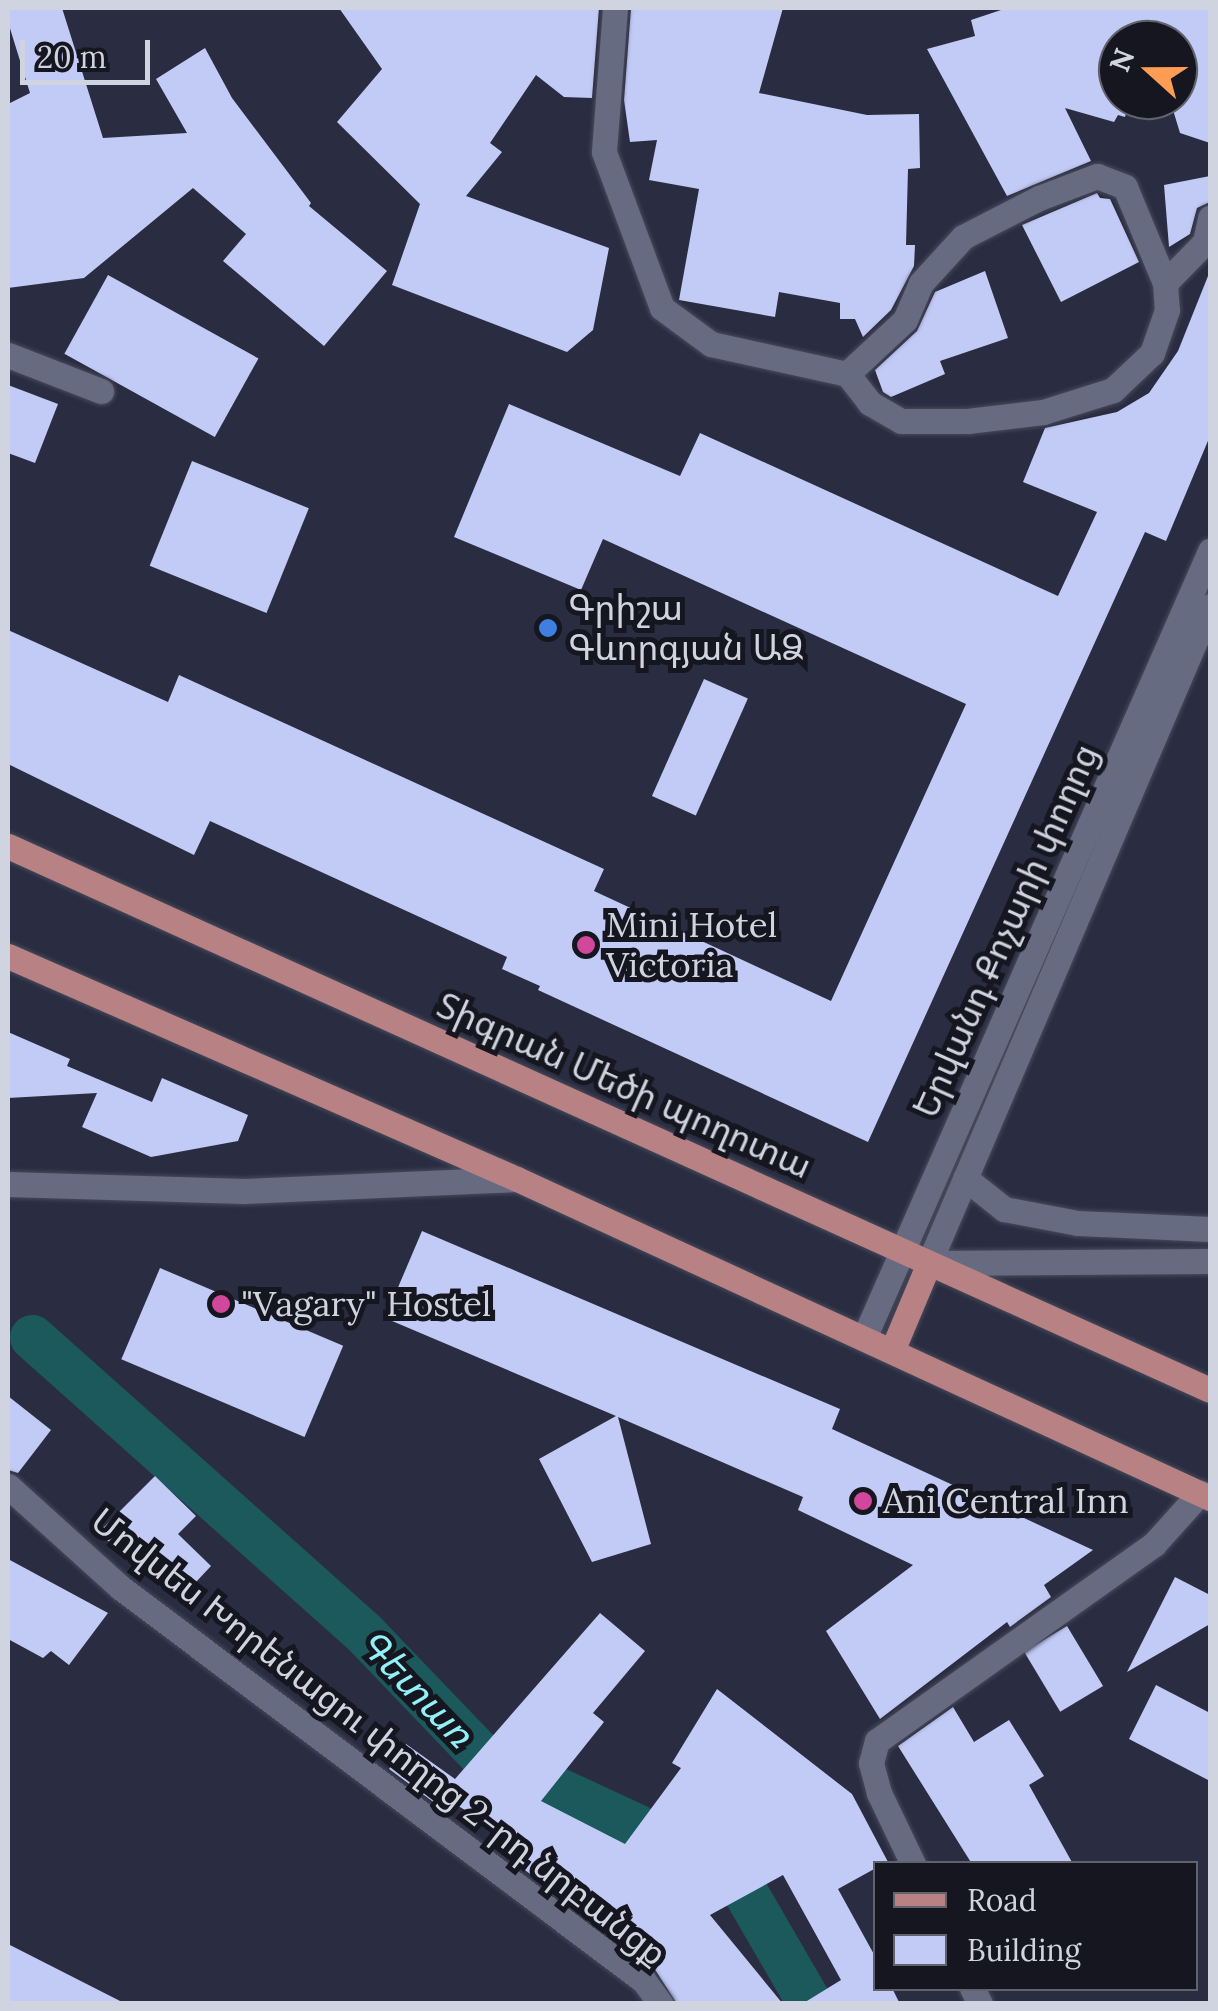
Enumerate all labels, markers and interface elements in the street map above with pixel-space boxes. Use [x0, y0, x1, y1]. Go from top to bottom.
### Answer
scale bar [25, 20, 155, 82]
north arrow [1098, 20, 1198, 120]
text: 20 m [37, 38, 106, 76]
text: N [1101, 43, 1143, 77]
place label: Գրիշա Գևորգյան ԱՁ [568, 587, 804, 669]
marker: Գրիշա Գևորգյան ԱՁ [537, 617, 559, 639]
street label: Երվանդ Քոչարի փողոց [905, 738, 1107, 1124]
place label: Mini Hotel Victoria [606, 904, 777, 986]
marker: Mini Hotel Victoria [575, 934, 597, 956]
street label: Տիգրան Մեծի պողոտա [430, 984, 818, 1188]
place label: "Vagary" Hostel [241, 1283, 491, 1325]
marker: "Vagary" Hostel [210, 1293, 232, 1315]
place label: Ani Central Inn [883, 1480, 1129, 1522]
marker: Ani Central Inn [852, 1490, 874, 1512]
street label: Մովսես Խորենացու փողոց 2-րդ նրբանցք [83, 1499, 675, 1975]
water label: Գետառ [349, 1620, 483, 1756]
legend [873, 1861, 1198, 1991]
text: Road [967, 1881, 1037, 1919]
text: Building [967, 1931, 1081, 1969]

